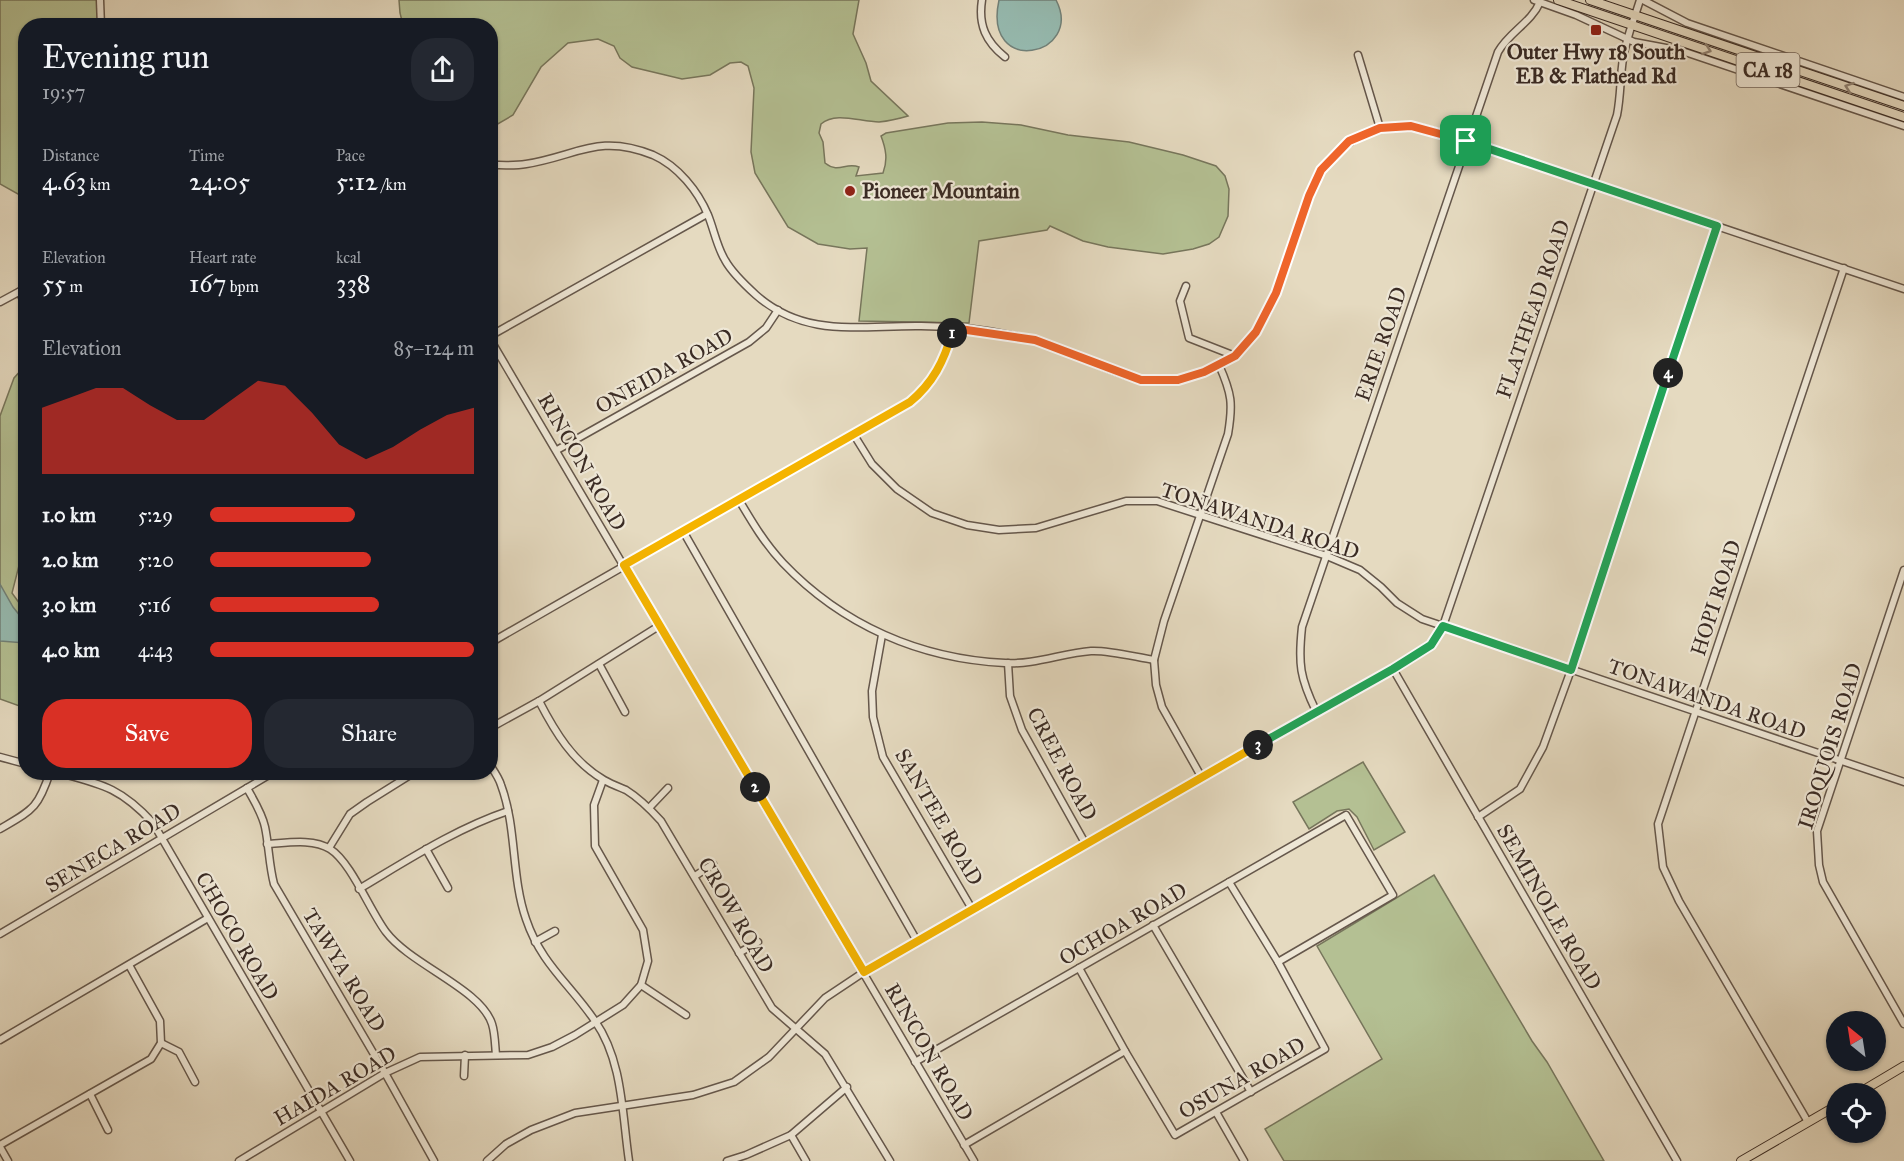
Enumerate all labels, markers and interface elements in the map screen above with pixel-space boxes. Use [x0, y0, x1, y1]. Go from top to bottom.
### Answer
marker: Outer Hwy 18 South EB & Flathead Rd [1589, 23, 1603, 37]
text: Evening run [42, 37, 209, 77]
button: share [411, 38, 474, 101]
place label: Outer Hwy 18 South EB & Flathead Rd [1507, 39, 1686, 89]
one-way arrow [1701, 42, 1712, 55]
road number: CA 18 [1736, 53, 1800, 87]
text: 19:57 [42, 80, 86, 104]
one-way arrow [1844, 82, 1855, 95]
pin [1440, 115, 1491, 166]
icon: arrive [1449, 124, 1482, 157]
text: Distance [42, 146, 99, 165]
text: Time [189, 146, 224, 165]
text: Pace [336, 146, 365, 165]
text: 4.63 [42, 165, 86, 197]
text: 24:05 [189, 165, 250, 197]
text: 5:12 [336, 165, 378, 197]
text: km [86, 175, 111, 194]
text: /km [378, 175, 406, 194]
place label: Pioneer Mountain [862, 178, 1020, 204]
marker: Pioneer Mountain [843, 184, 857, 198]
street label: FLATHEAD ROAD [1490, 216, 1576, 402]
text: Elevation [42, 248, 106, 267]
text: Heart rate [189, 248, 256, 267]
text: kcal [336, 248, 361, 267]
text: 55 [42, 267, 66, 299]
text: 167 [189, 267, 226, 299]
text: 338 [336, 267, 371, 299]
text: m [66, 277, 83, 296]
text: bpm [226, 277, 259, 296]
street label: ERIE ROAD [1349, 283, 1413, 405]
pin: 1 [937, 318, 967, 348]
street label: ONEIDA ROAD [591, 322, 737, 420]
text: 1 [949, 323, 955, 342]
text: Elevation [42, 336, 121, 360]
text: 85–124 m [394, 336, 474, 360]
pin: 4 [1653, 358, 1683, 388]
text: 4 [1664, 363, 1672, 382]
street label: RINCON ROAD [532, 389, 632, 535]
street label: TONAWANDA ROAD [1157, 477, 1363, 565]
text: 1.0 km [42, 503, 96, 527]
text: 5:29 [138, 503, 173, 527]
street label: HOPI ROAD [1685, 537, 1747, 659]
text: 2.0 km [42, 548, 98, 572]
text: 5:20 [138, 548, 174, 572]
text: 3.0 km [42, 593, 96, 617]
text: 5:16 [138, 593, 170, 617]
text: 4.0 km [42, 638, 100, 662]
text: 4:43 [138, 638, 173, 662]
street label: TONAWANDA ROAD [1605, 653, 1809, 745]
street label: IROQUOIS ROAD [1792, 660, 1868, 832]
button: Save [42, 699, 252, 768]
button: Share [264, 699, 474, 768]
street label: CREE ROAD [1021, 703, 1103, 825]
pin: 3 [1243, 730, 1273, 760]
text: 3 [1255, 735, 1261, 754]
street label: SANTEE ROAD [889, 744, 989, 890]
pin: 2 [740, 772, 770, 802]
text: 2 [751, 777, 759, 796]
street label: SENECA ROAD [40, 797, 186, 899]
street label: SEMINOLE ROAD [1491, 820, 1607, 994]
street label: CROW ROAD [692, 852, 780, 978]
street label: CHOCO ROAD [190, 867, 284, 1005]
street label: OCHOA ROAD [1054, 877, 1192, 971]
street label: TAWYA ROAD [297, 903, 391, 1037]
street label: RINCON ROAD [879, 979, 979, 1125]
north arrow [1826, 1011, 1886, 1071]
map controls [1826, 1011, 1886, 1143]
street label: OSUNA ROAD [1174, 1031, 1310, 1125]
street label: HAIDA ROAD [269, 1040, 401, 1132]
button: locate [1826, 1083, 1886, 1143]

